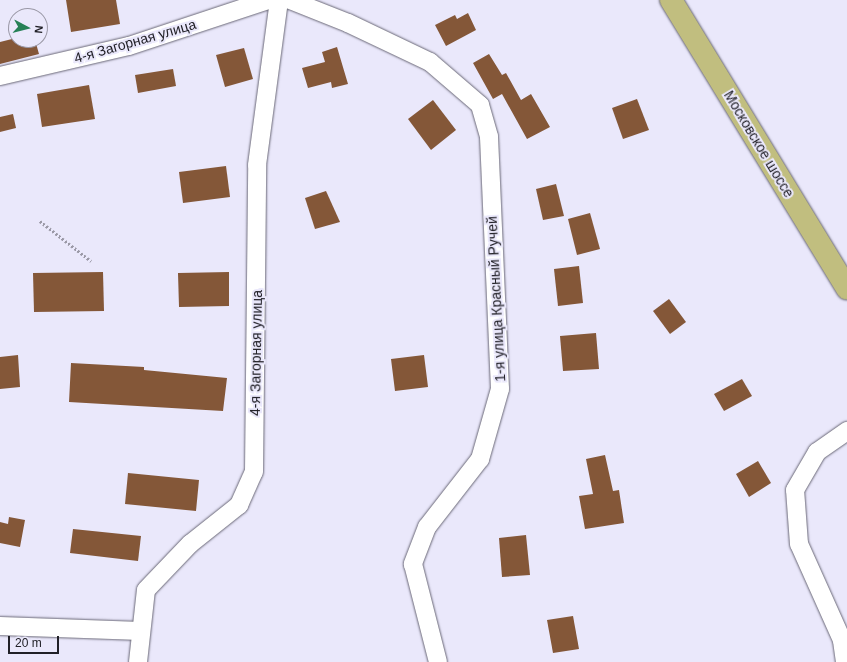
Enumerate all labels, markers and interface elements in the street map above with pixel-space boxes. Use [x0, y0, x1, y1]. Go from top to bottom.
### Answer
north arrow [8, 8, 48, 48]
street label: 4-я Загорная улица [72, 16, 198, 66]
text: N [32, 25, 45, 34]
street label: Московское шоссе [721, 88, 797, 200]
street label: 1-я улица Красный Ручей [483, 216, 509, 382]
street label: 4-я Загорная улица [247, 290, 265, 416]
scale bar [10, 628, 61, 654]
text: 20 m [15, 636, 42, 650]

